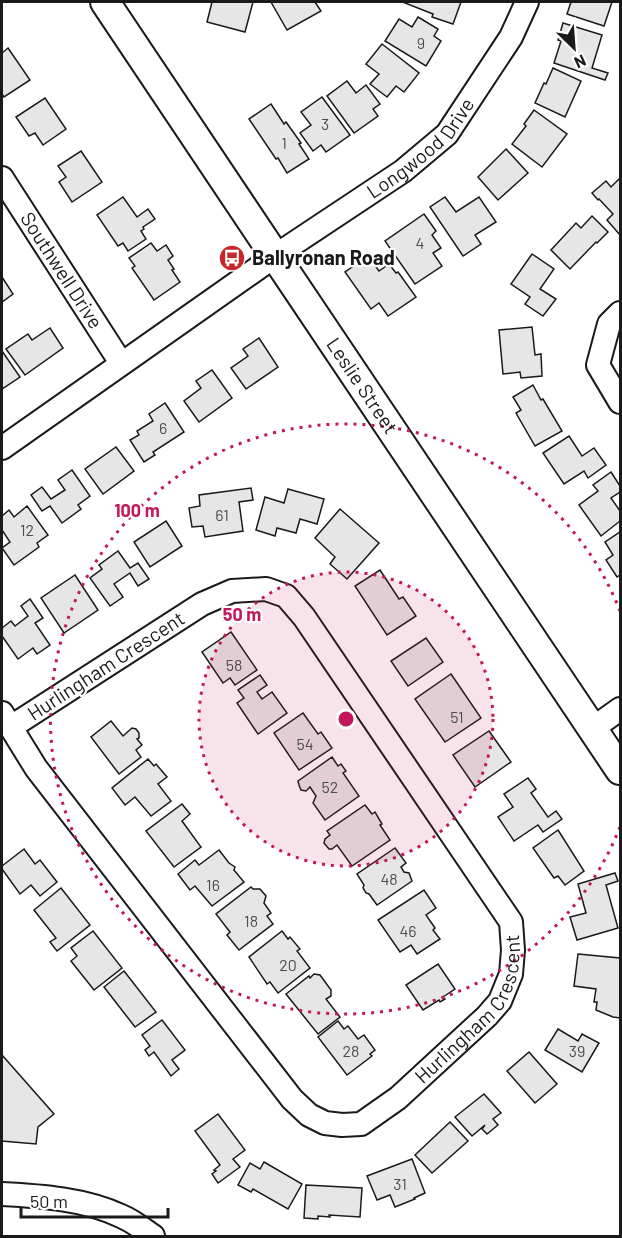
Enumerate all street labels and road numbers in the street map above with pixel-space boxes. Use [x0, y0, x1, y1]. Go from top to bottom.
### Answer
street label: Longwood Drive [362, 93, 479, 203]
street label: Southwell Drive [16, 207, 109, 333]
street label: Leslie Street [322, 333, 404, 438]
street label: Hurlingham Crescent [22, 605, 188, 725]
street label: Hurlingham Crescent [409, 934, 524, 1088]

